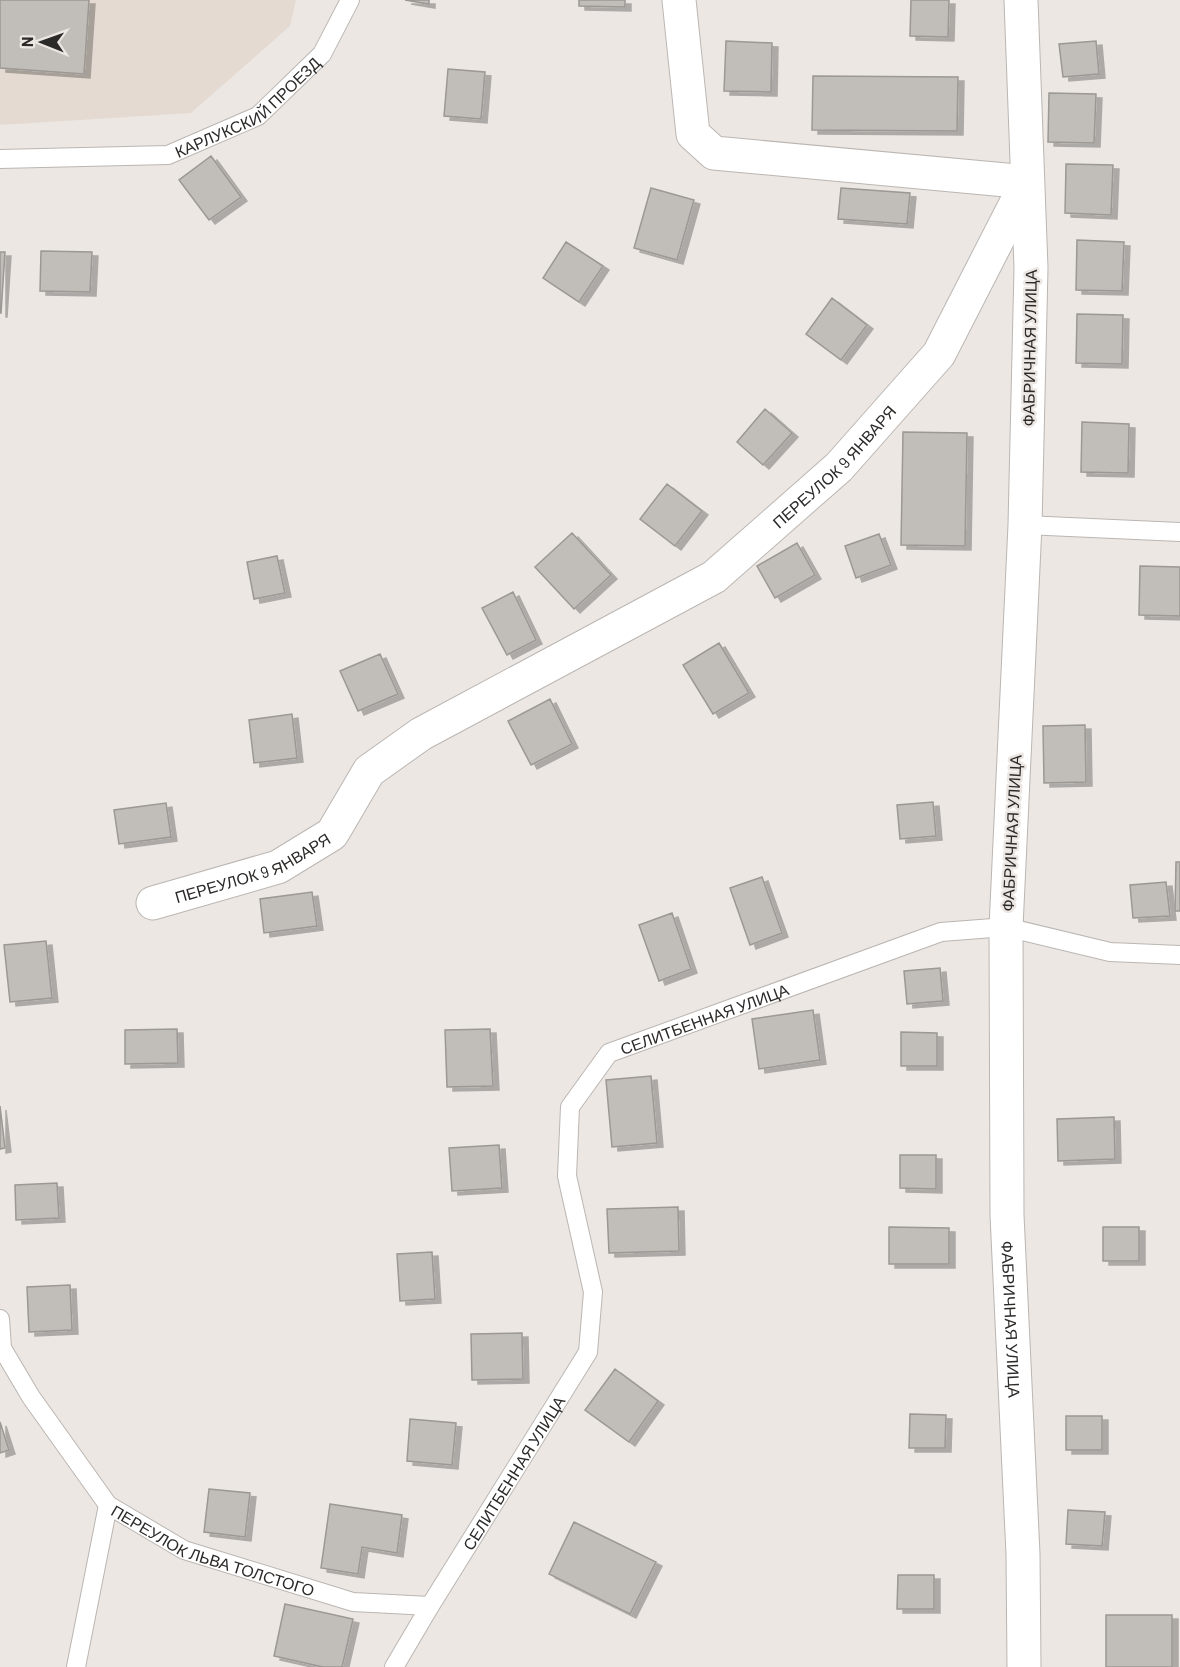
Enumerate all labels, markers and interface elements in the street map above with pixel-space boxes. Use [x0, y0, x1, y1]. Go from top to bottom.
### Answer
north arrow [12, 12, 72, 72]
text: N [17, 36, 36, 47]
street label: КАРЛУКСКИЙ ПРОЕЗД [172, 52, 323, 161]
street label: ФАБРИЧНАЯ УЛИЦА [1018, 269, 1040, 427]
street label: ПЕРЕУЛОК 9 ЯНВАРЯ [768, 401, 899, 531]
street label: ФАБРИЧНАЯ УЛИЦА [997, 754, 1025, 912]
street label: ПЕРЕУЛОК 9 ЯНВАРЯ [172, 828, 333, 906]
street label: СЕЛИТБЕННАЯ УЛИЦА [617, 979, 791, 1058]
street label: ФАБРИЧНАЯ УЛИЦА [999, 1240, 1025, 1398]
street label: СЕЛИТБЕННАЯ УЛИЦА [458, 1392, 568, 1553]
street label: ПЕРЕУЛОК ЛЬВА ТОЛСТОГО [109, 1500, 317, 1599]

